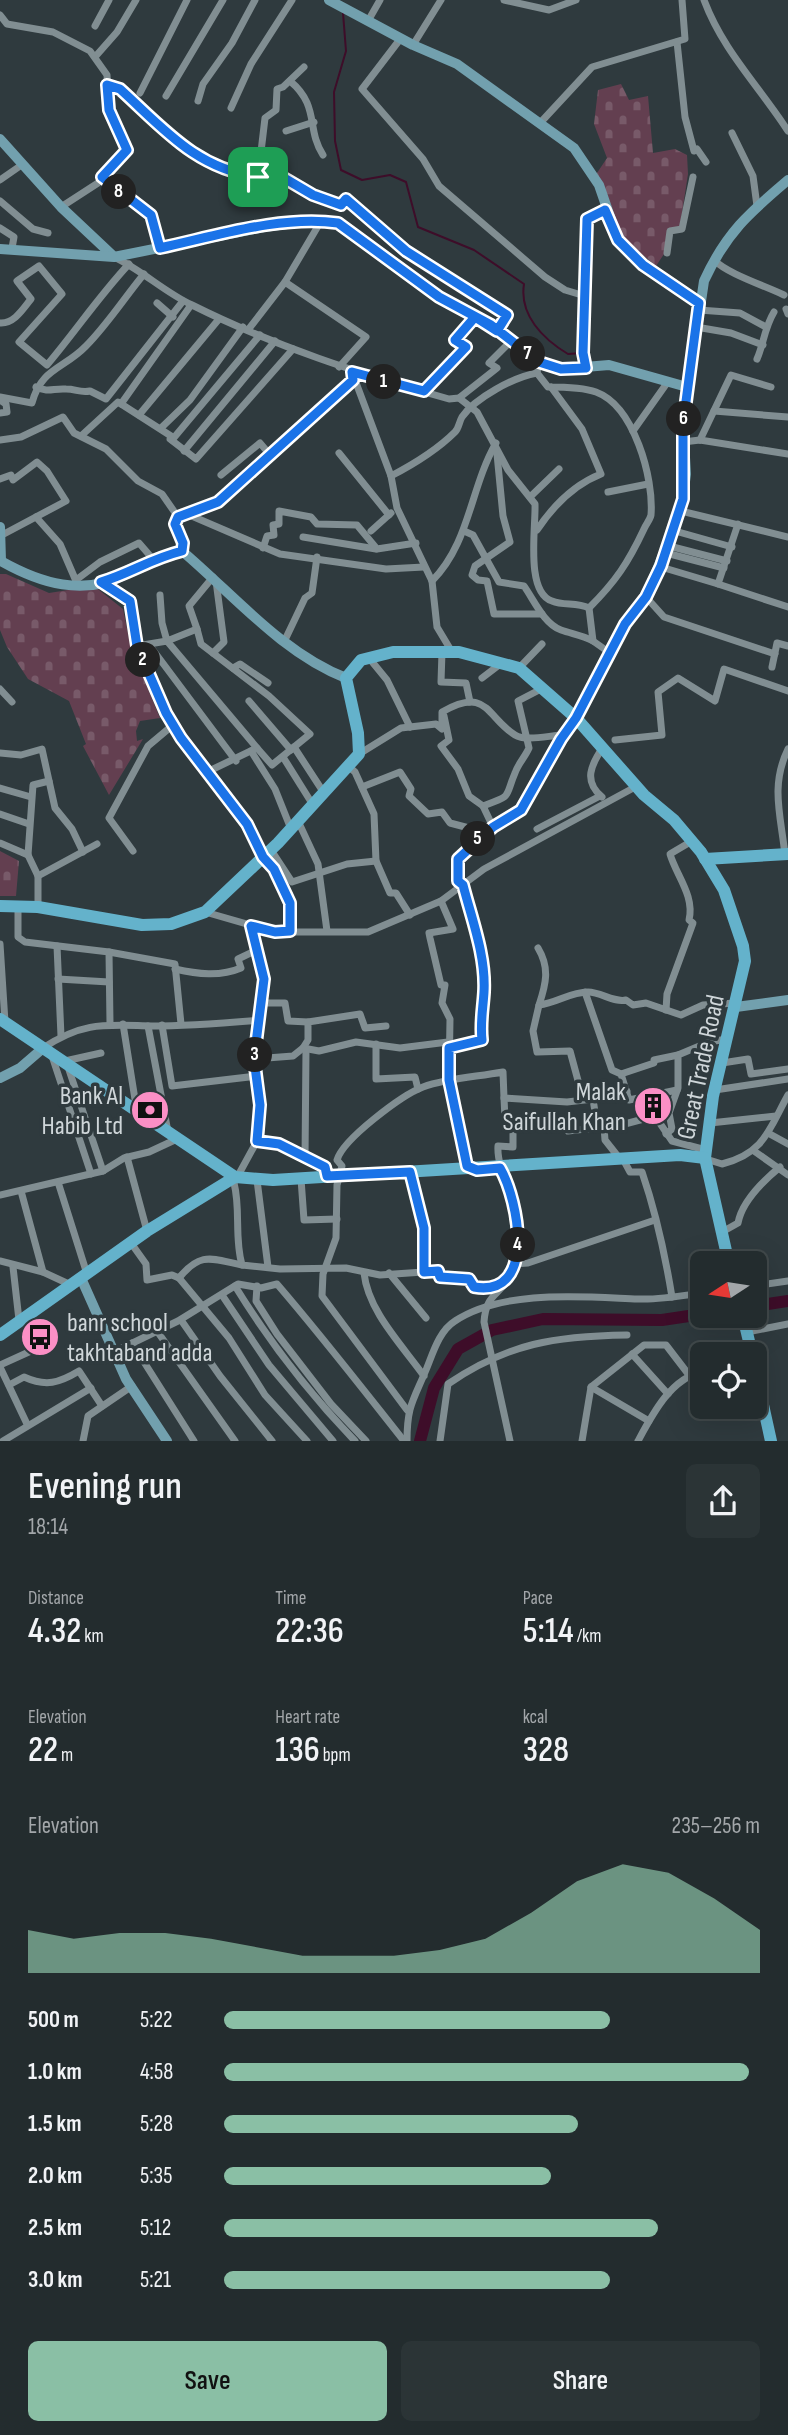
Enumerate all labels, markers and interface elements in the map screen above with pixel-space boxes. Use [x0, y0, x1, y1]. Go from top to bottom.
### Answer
pin [228, 147, 288, 207]
icon: arrive [239, 158, 277, 196]
pin: 8 [102, 174, 136, 210]
text: 8 [114, 180, 123, 203]
pin: 7 [510, 336, 546, 372]
text: 7 [523, 342, 532, 365]
pin: 1 [366, 364, 402, 400]
text: 1 [380, 370, 387, 393]
pin: 6 [666, 402, 702, 436]
text: 6 [679, 407, 688, 430]
pin: 2 [125, 642, 160, 678]
text: 2 [138, 648, 147, 671]
pin: 5 [461, 822, 496, 856]
text: 5 [473, 827, 482, 850]
street label: Great Trade Road [671, 992, 732, 1142]
pin: 3 [238, 1038, 272, 1072]
text: 3 [250, 1043, 259, 1066]
place label: Malak Saifullah Khan [503, 1077, 626, 1138]
place label: Bank Al Habib Ltd [41, 1081, 123, 1142]
building icon: Malak Saifullah Khan [632, 1085, 674, 1127]
bank icon: Bank Al Habib Ltd [129, 1089, 171, 1131]
pin: 4 [500, 1228, 536, 1262]
text: 4 [513, 1233, 522, 1256]
north arrow [690, 1251, 766, 1328]
map controls [690, 1251, 767, 1419]
place label: banr school takhtaband adda [67, 1308, 212, 1369]
bus stop icon: banr school takhtaband adda [19, 1316, 61, 1358]
button: locate [690, 1342, 767, 1419]
text: Evening run [28, 1464, 182, 1509]
button: share [686, 1464, 760, 1538]
text: 18:14 [28, 1513, 68, 1541]
text: Distance [28, 1587, 84, 1610]
text: Time [275, 1587, 306, 1610]
text: Pace [523, 1587, 553, 1610]
text: 4.32 [28, 1610, 81, 1653]
text: 22:36 [275, 1610, 344, 1653]
text: 5:14 [523, 1610, 574, 1653]
text: km [81, 1625, 104, 1648]
text: /km [574, 1625, 601, 1648]
text: Elevation [28, 1706, 87, 1729]
text: Heart rate [275, 1706, 340, 1729]
text: kcal [523, 1706, 548, 1729]
text: 22 [28, 1729, 58, 1772]
text: 136 [275, 1729, 320, 1772]
text: 328 [523, 1729, 569, 1772]
text: m [58, 1744, 73, 1767]
text: bpm [320, 1744, 351, 1767]
text: Elevation [28, 1812, 99, 1840]
text: 235–256 m [672, 1812, 760, 1840]
text: 500 m [28, 2006, 79, 2034]
text: 5:22 [140, 2006, 173, 2034]
text: 1.0 km [28, 2058, 82, 2086]
text: 4:58 [140, 2058, 173, 2086]
text: 1.5 km [28, 2110, 81, 2138]
text: 5:28 [140, 2110, 173, 2138]
text: 2.0 km [28, 2162, 82, 2190]
text: 5:35 [140, 2162, 172, 2190]
text: 2.5 km [28, 2214, 82, 2242]
text: 5:12 [140, 2214, 171, 2242]
text: 3.0 km [28, 2266, 83, 2294]
text: 5:21 [140, 2266, 171, 2294]
button: Save [28, 2341, 387, 2421]
button: Share [401, 2341, 760, 2421]

